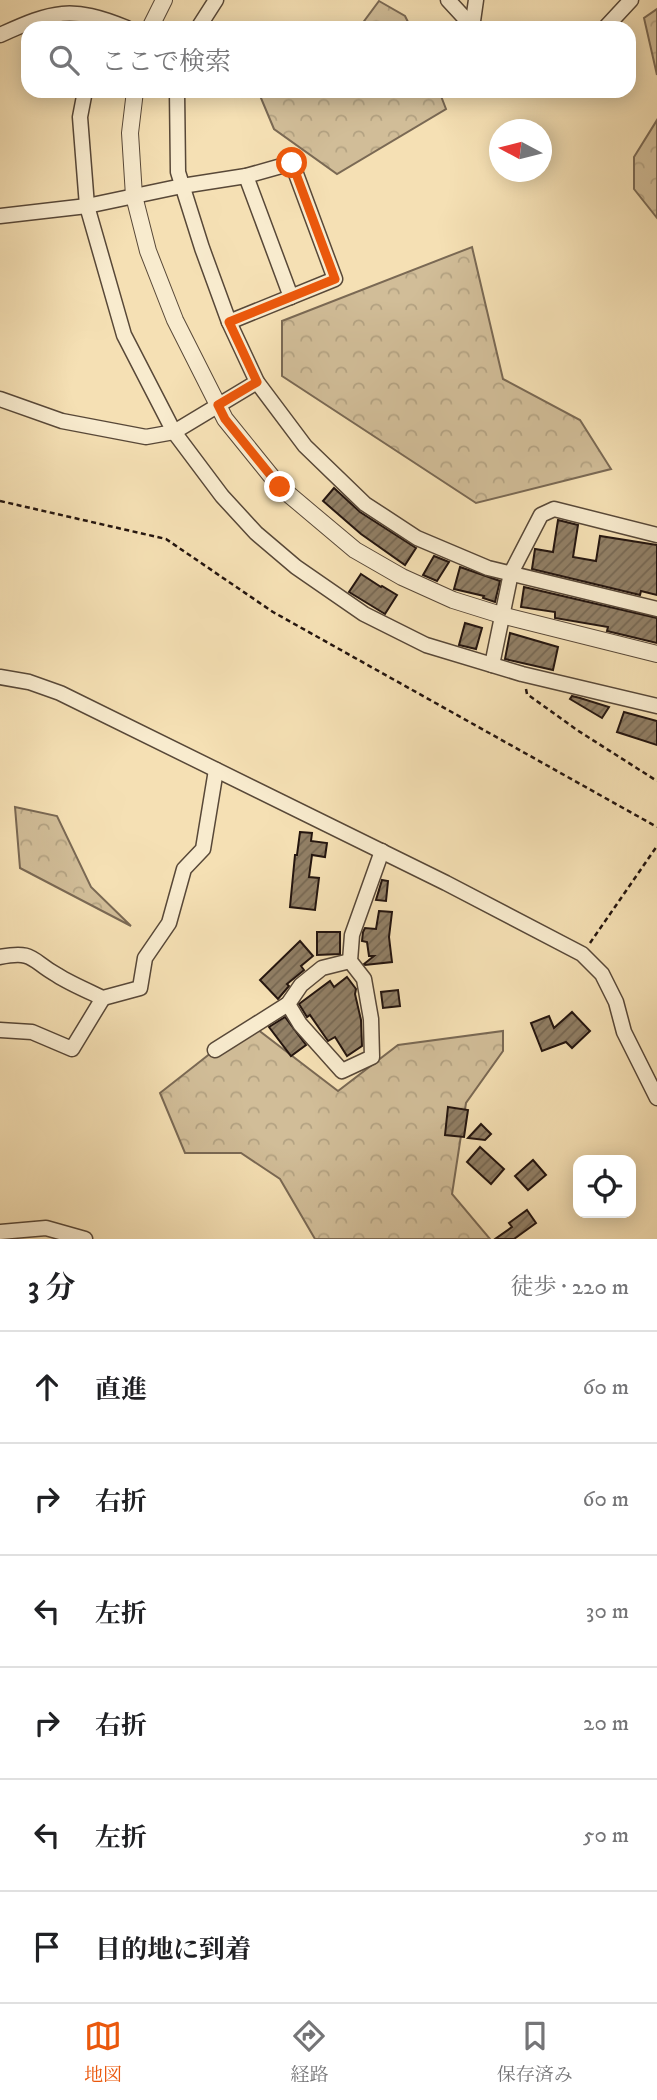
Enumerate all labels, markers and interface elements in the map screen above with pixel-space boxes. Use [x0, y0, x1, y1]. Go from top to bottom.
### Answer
search box [21, 21, 636, 98]
icon: search [45, 41, 83, 79]
text: ここで検索 [101, 46, 231, 79]
north arrow [489, 119, 552, 182]
route start [276, 147, 307, 178]
route end [264, 471, 295, 502]
map controls [573, 1155, 636, 1218]
button: locate [573, 1155, 636, 1218]
text: 3 分 [28, 1270, 76, 1307]
text: 徒歩 · 220 m [510, 1273, 629, 1302]
icon: ahead [28, 1368, 66, 1406]
text: 60 m [582, 1373, 629, 1402]
text: 直進 [95, 1374, 147, 1407]
icon: right [28, 1480, 66, 1518]
text: 60 m [582, 1485, 629, 1514]
text: 右折 [95, 1486, 147, 1519]
icon: left [28, 1592, 66, 1630]
text: 30 m [586, 1597, 629, 1626]
text: 左折 [95, 1598, 147, 1631]
icon: right [28, 1704, 66, 1742]
text: 20 m [583, 1709, 629, 1738]
text: 右折 [95, 1710, 147, 1743]
icon: left [28, 1816, 66, 1854]
text: 50 m [583, 1821, 629, 1850]
text: 左折 [95, 1822, 147, 1855]
icon: arrive [28, 1928, 66, 1966]
text: 目的地に到着 [95, 1934, 251, 1967]
tab: 地図 [84, 2017, 122, 2087]
tab: 経路 [290, 2017, 329, 2087]
tab: 保存済み [497, 2017, 573, 2087]

